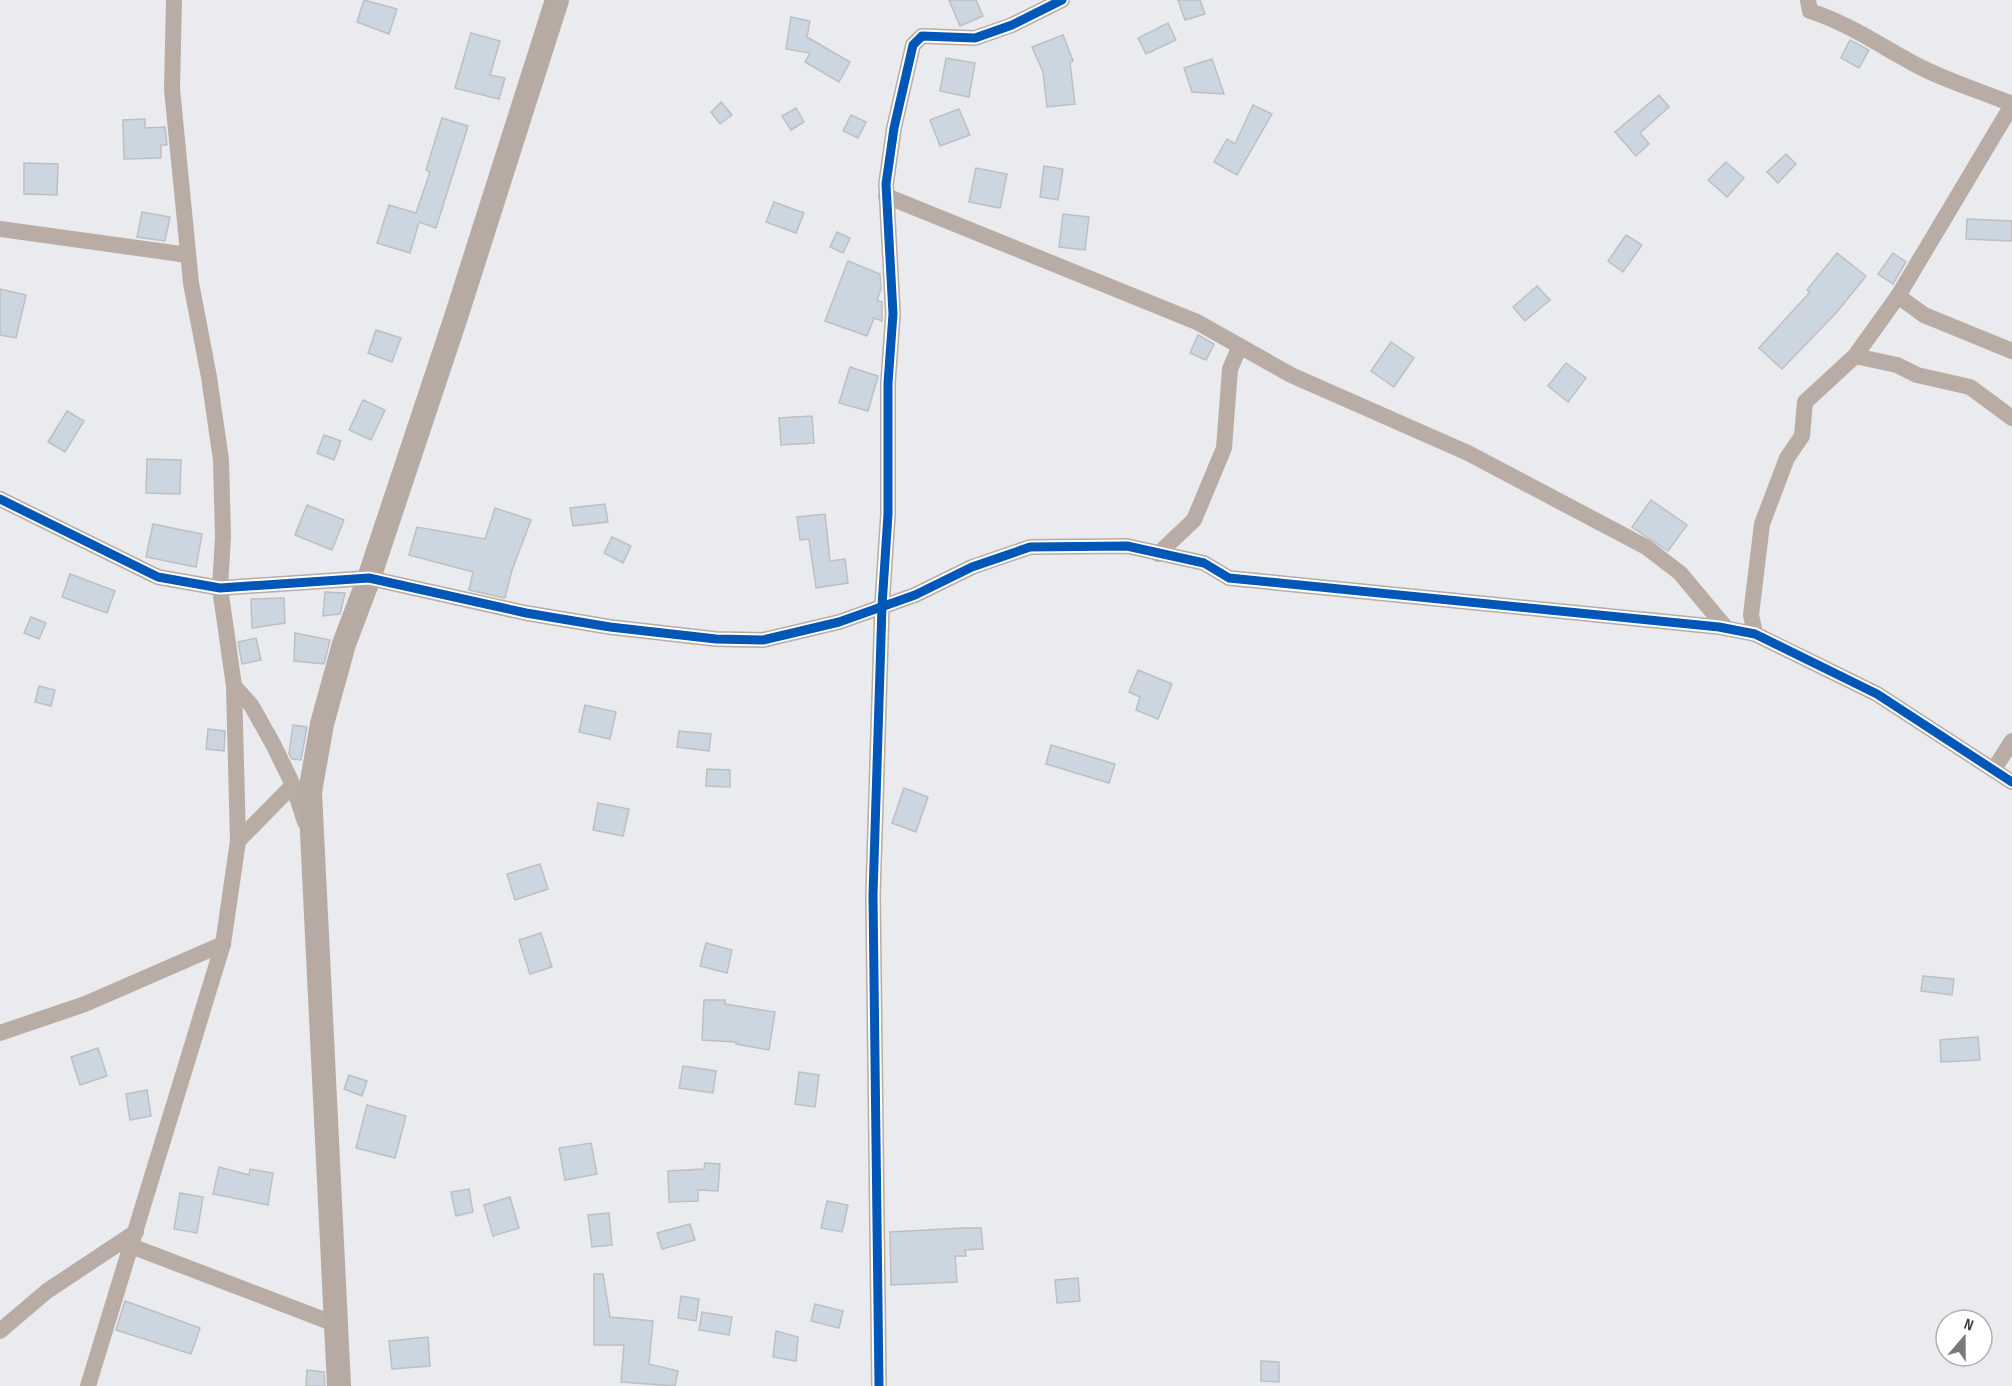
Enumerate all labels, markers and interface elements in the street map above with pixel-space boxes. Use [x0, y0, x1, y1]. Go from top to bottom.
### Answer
north arrow [1934, 1308, 1994, 1368]
text: N [1961, 1315, 1976, 1336]

